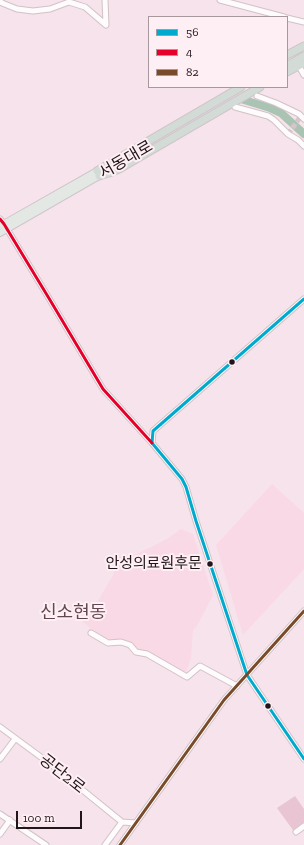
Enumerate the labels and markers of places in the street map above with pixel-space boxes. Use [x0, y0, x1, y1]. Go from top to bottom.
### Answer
unlabelled marker [227, 357, 237, 367]
place label: 안성의료원후문 [105, 555, 202, 573]
marker: 안성의료원후문 [205, 559, 215, 569]
unlabelled marker [263, 701, 273, 711]

